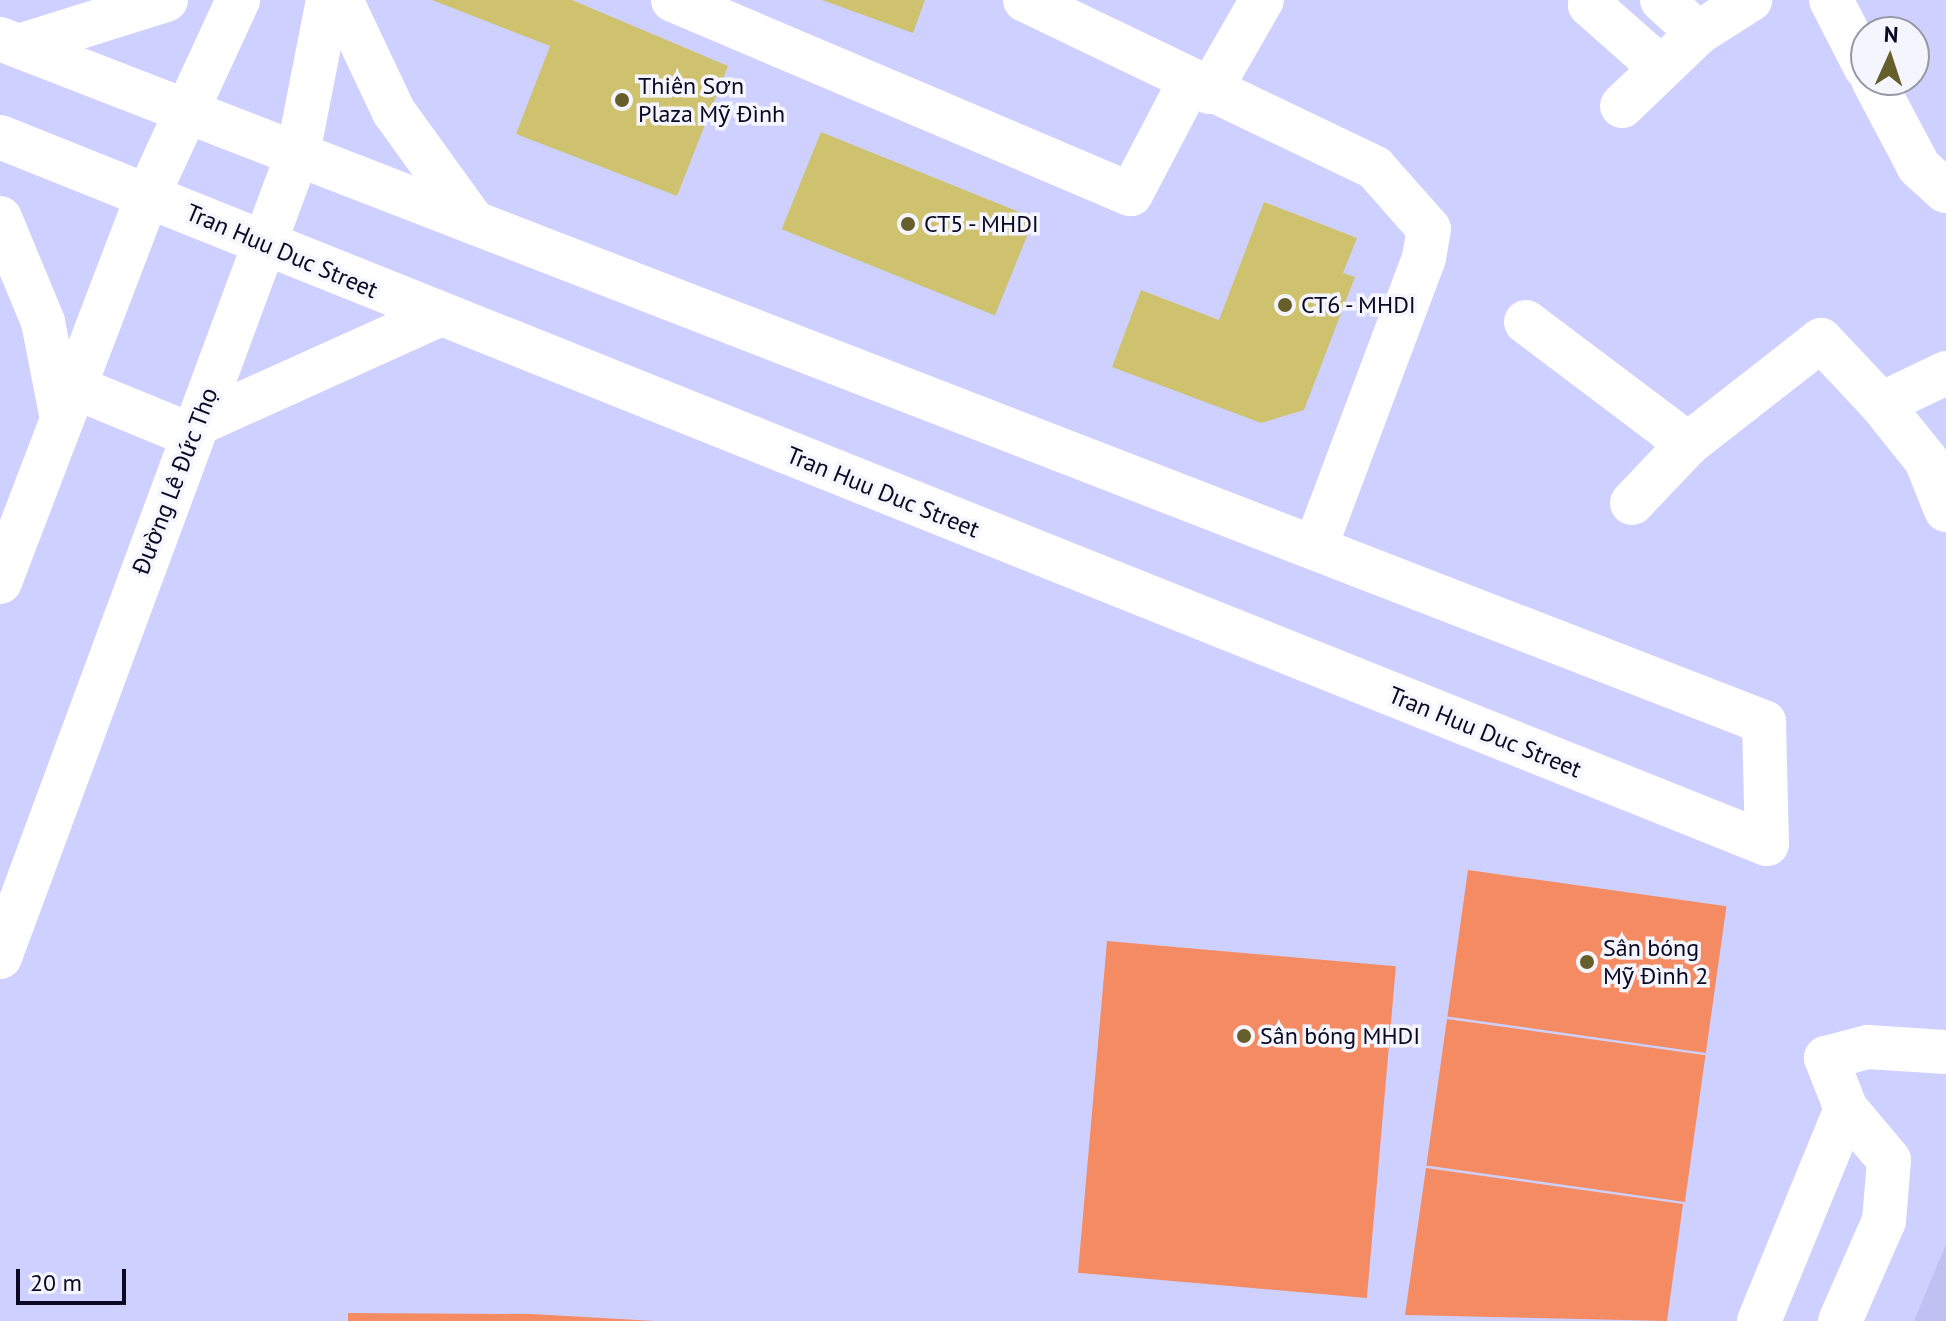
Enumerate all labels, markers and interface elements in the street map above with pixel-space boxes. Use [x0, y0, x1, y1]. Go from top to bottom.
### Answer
north arrow [1850, 16, 1930, 96]
text: N [1883, 20, 1899, 48]
place label: Thiên Sơn Plaza Mỹ Đình [638, 72, 785, 128]
marker: Thiên Sơn Plaza Mỹ Đình [613, 91, 631, 109]
street label: Tran Huu Duc Street [182, 198, 382, 304]
place label: CT5 - MHDI [924, 210, 1043, 238]
marker: CT5 - MHDI [899, 215, 917, 233]
place label: CT6 - MHDI [1301, 291, 1420, 319]
marker: CT6 - MHDI [1276, 296, 1294, 314]
street label: Đường Lê Đức Thọ [126, 383, 224, 579]
street label: Tran Huu Duc Street [782, 440, 984, 544]
street label: Tran Huu Duc Street [1384, 680, 1586, 784]
place label: Sân bóng Mỹ Đình 2 [1603, 934, 1708, 990]
marker: Sân bóng Mỹ Đình 2 [1578, 953, 1596, 971]
place label: Sân bóng MHDI [1260, 1022, 1420, 1050]
marker: Sân bóng MHDI [1235, 1027, 1253, 1045]
scale bar [20, 1253, 130, 1303]
text: 20 m [30, 1267, 82, 1298]

